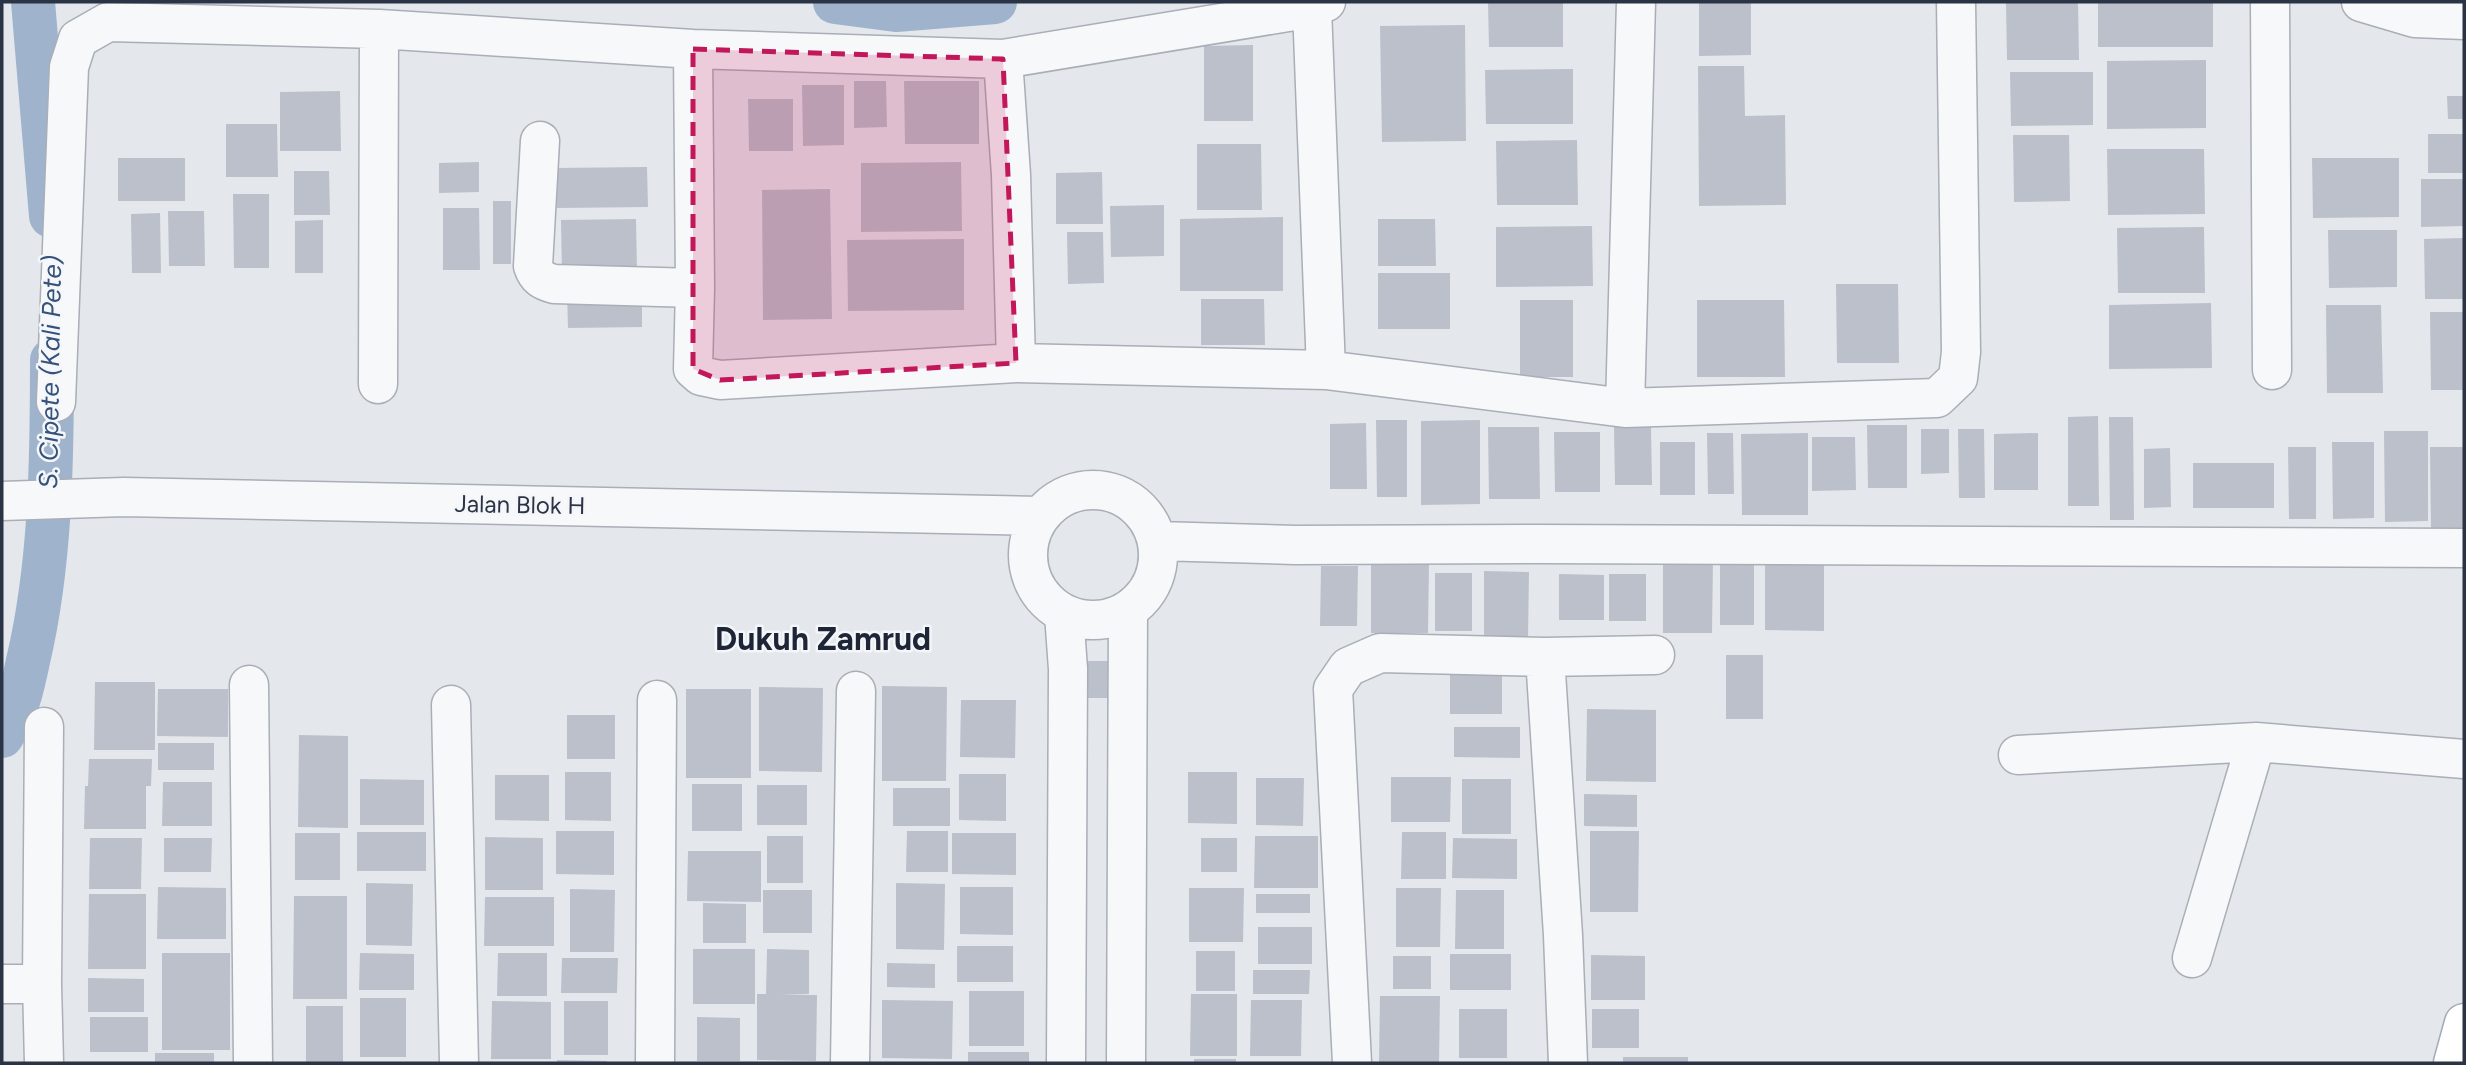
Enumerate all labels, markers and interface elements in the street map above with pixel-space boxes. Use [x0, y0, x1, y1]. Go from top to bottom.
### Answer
water label: S. Cipete (Kali Pete) [32, 255, 68, 489]
street label: Jalan Blok H [454, 489, 586, 520]
district label: Dukuh Zamrud [715, 620, 931, 658]

